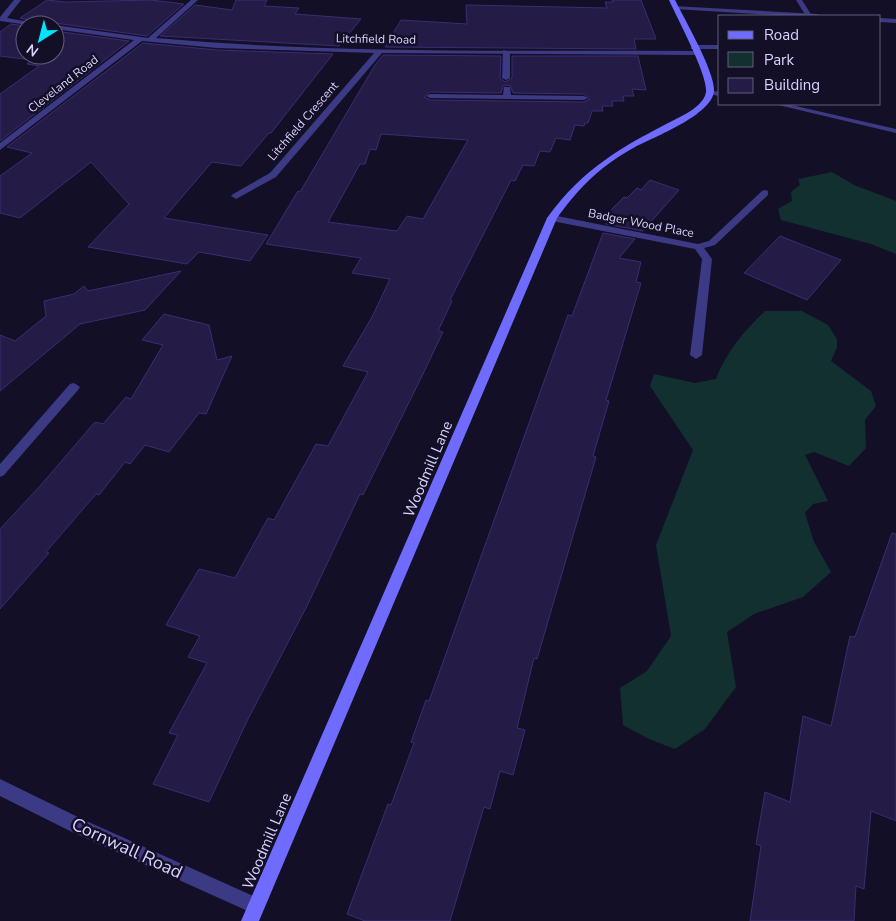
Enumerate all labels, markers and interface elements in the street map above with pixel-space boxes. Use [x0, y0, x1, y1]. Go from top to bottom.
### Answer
north arrow [15, 15, 65, 65]
legend [718, 15, 881, 105]
text: Road [764, 25, 799, 45]
street label: Litchfield Road [336, 30, 416, 48]
text: N [23, 39, 42, 61]
text: Park [764, 50, 794, 70]
street label: Cleveland Road [25, 52, 101, 116]
text: Building [764, 75, 820, 95]
street label: Litchfield Crescent [264, 78, 342, 164]
street label: Badger Wood Place [587, 205, 695, 241]
street label: Woodmill Lane [399, 418, 457, 520]
street label: Woodmill Lane [238, 790, 296, 892]
street label: Cornwall Road [68, 812, 186, 884]

